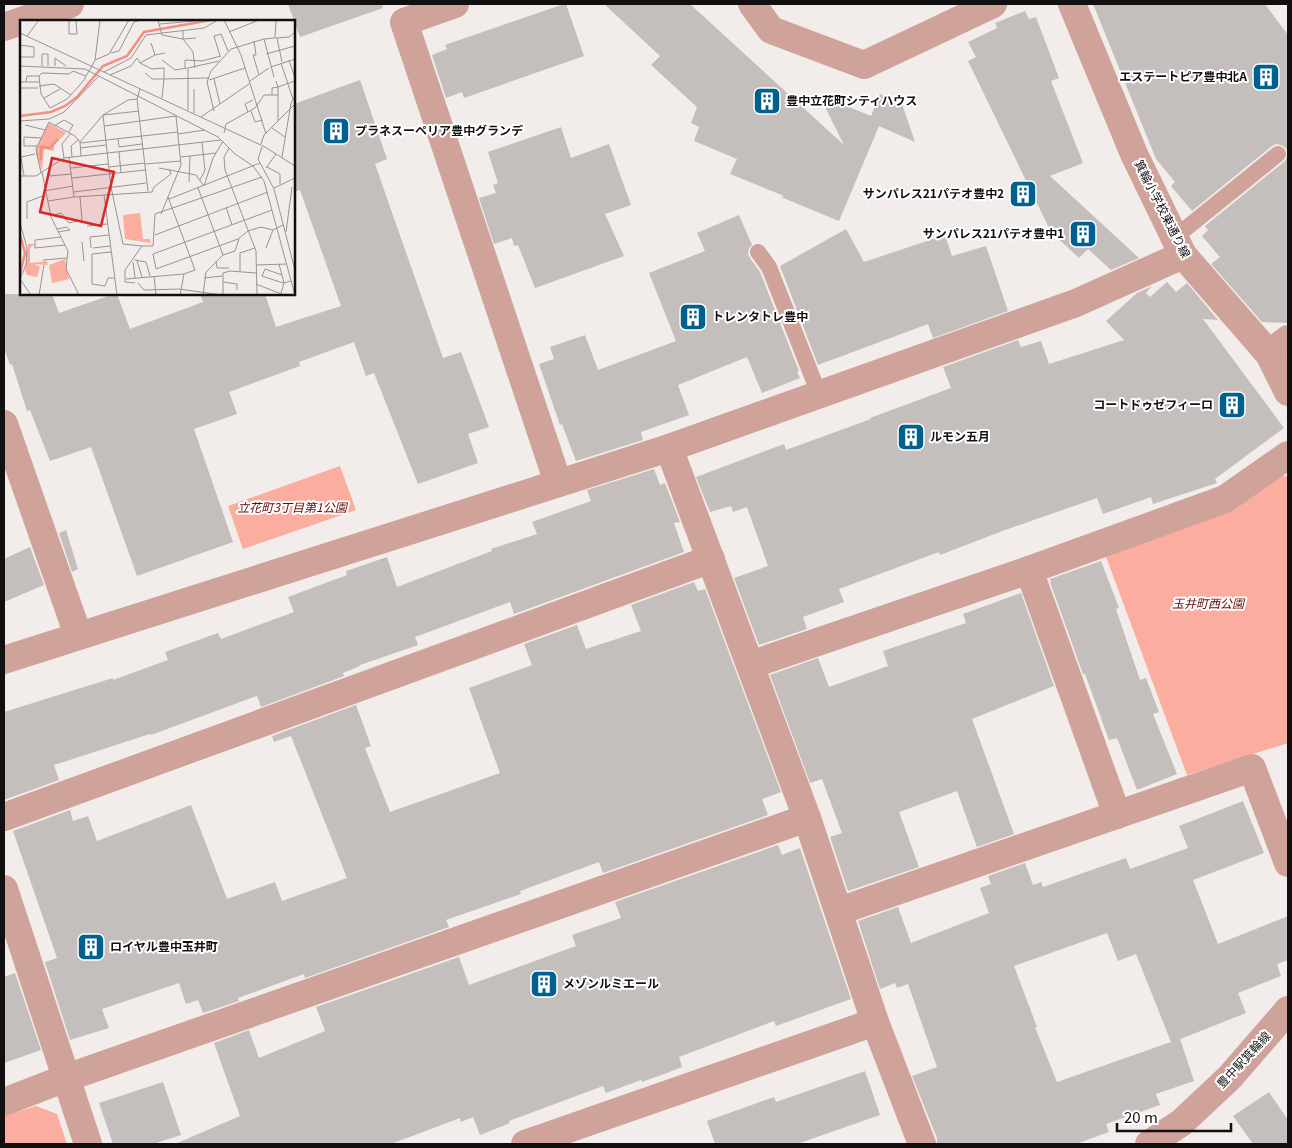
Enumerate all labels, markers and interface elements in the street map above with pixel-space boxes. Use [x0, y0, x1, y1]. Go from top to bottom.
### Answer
inset map [20, 20, 295, 295]
building icon: エステートピア豊中北A [1251, 62, 1281, 92]
place label: エステートピア豊中北A [1119, 67, 1247, 84]
building icon: 豊中立花町シティハウス [752, 86, 782, 116]
place label: 豊中立花町シティハウス [786, 91, 917, 108]
building icon: プラネスーペリア豊中グランデ [321, 116, 351, 146]
place label: プラネスーペリア豊中グランデ [355, 121, 524, 138]
street label: 箕輪小学校東通り線 [1131, 156, 1195, 260]
building icon: サンパレス21パテオ豊中2 [1008, 179, 1038, 209]
place label: サンパレス21パテオ豊中2 [863, 184, 1004, 201]
building icon: サンパレス21パテオ豊中1 [1068, 219, 1098, 249]
place label: サンパレス21パテオ豊中1 [923, 224, 1064, 241]
building icon: トレンタトレ豊中 [678, 302, 708, 332]
place label: トレンタトレ豊中 [712, 307, 808, 324]
building icon: コートドゥゼフィーロ [1217, 390, 1247, 420]
place label: コートドゥゼフィーロ [1093, 395, 1213, 412]
building icon: ルモン五月 [896, 422, 926, 452]
place label: ルモン五月 [930, 427, 990, 444]
park label: 立花町3丁目第1公園 [237, 498, 349, 515]
park label: 玉井町西公園 [1172, 594, 1246, 611]
building icon: ロイヤル豊中玉井町 [76, 932, 106, 962]
place label: ロイヤル豊中玉井町 [110, 937, 218, 954]
building icon: メゾンルミエール [529, 969, 559, 999]
place label: メゾンルミエール [563, 974, 659, 991]
street label: 豊中駅箕輪線 [1212, 1027, 1274, 1091]
scale bar [1117, 1100, 1231, 1132]
text: 20 m [1124, 1106, 1158, 1127]

